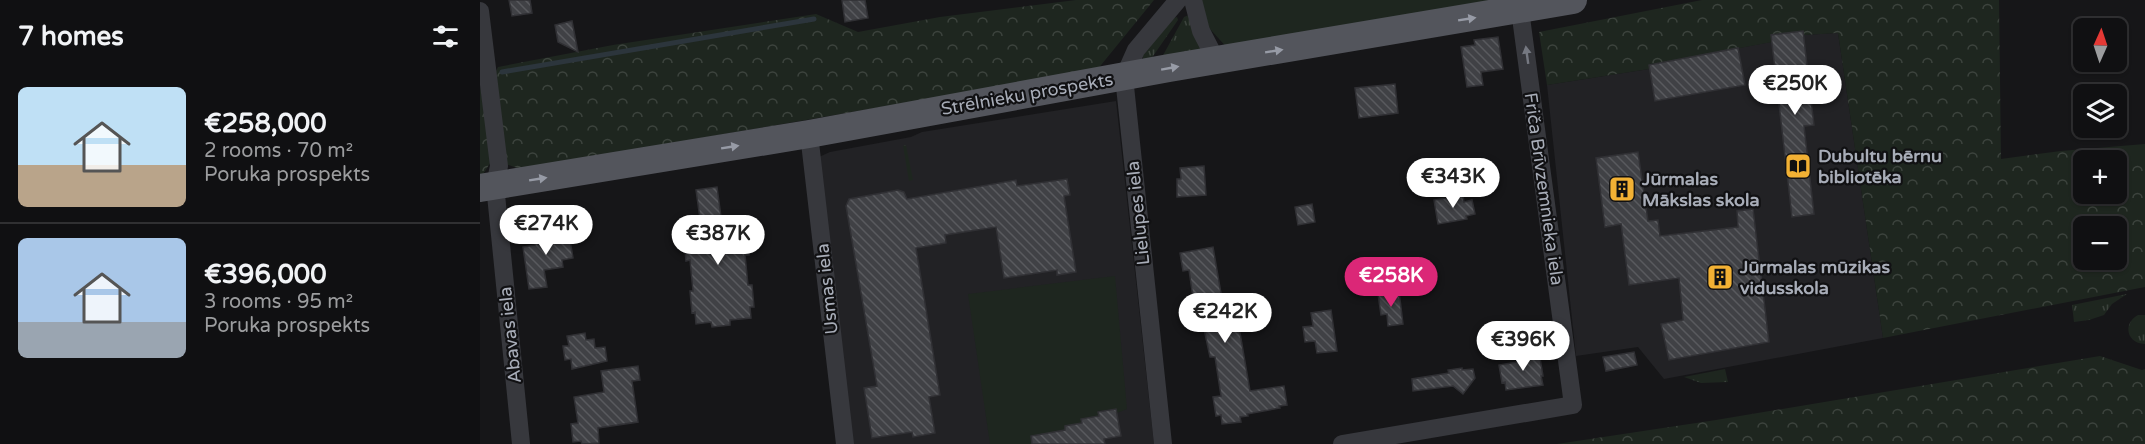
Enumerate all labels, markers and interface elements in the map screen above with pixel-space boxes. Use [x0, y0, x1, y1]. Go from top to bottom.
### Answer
one-way arrow [1457, 14, 1476, 23]
north arrow [2073, 18, 2127, 72]
map controls [2073, 18, 2127, 270]
icon: filters [429, 20, 462, 53]
text: 7 homes [18, 21, 124, 52]
one-way arrow [1265, 46, 1284, 55]
one-way arrow [1522, 46, 1531, 65]
one-way arrow [1161, 63, 1180, 72]
pin: €250K [1753, 65, 1837, 116]
street label: Strēlnieku prospekts [939, 68, 1115, 120]
text: €250K [1763, 72, 1827, 96]
button: layers [2073, 84, 2127, 138]
street label: Friča Brīvzemnieka iela [1520, 91, 1568, 287]
text: €258,000 [204, 108, 326, 139]
icon: home [66, 111, 138, 183]
text: 2 rooms · 70 m² [204, 139, 353, 163]
one-way arrow [721, 142, 740, 151]
place label: Dubultu bērnu bibliotēka [1818, 145, 1942, 188]
button: + [2073, 150, 2127, 204]
library icon: Dubultu bērnu bibliotēka [1783, 151, 1813, 181]
pin: €343K [1411, 158, 1495, 209]
street label: Lielupes iela [1122, 160, 1154, 266]
text: Poruka prospekts [204, 163, 370, 187]
text: €343K [1421, 165, 1485, 189]
place label: Jūrmalas Mākslas skola [1641, 168, 1760, 211]
one-way arrow [528, 174, 547, 183]
building icon: Jūrmalas Mākslas skola [1607, 174, 1637, 204]
pin: €274K [504, 205, 588, 256]
text: €274K [514, 212, 578, 236]
pin: €387K [676, 215, 760, 266]
button: − [2073, 216, 2127, 270]
text: €387K [686, 222, 750, 246]
street label: Usmas iela [811, 242, 843, 336]
place label: Jūrmalas mūzikas vidusskola [1739, 256, 1890, 299]
pin: €258K [1349, 257, 1433, 308]
text: €396,000 [204, 259, 326, 290]
icon: home [66, 262, 138, 334]
building icon: Jūrmalas mūzikas vidusskola [1705, 262, 1735, 292]
text: €258K [1359, 264, 1423, 288]
street label: Abavas iela [494, 286, 526, 384]
text: 3 rooms · 95 m² [204, 290, 353, 314]
pin: €242K [1183, 293, 1267, 344]
text: €242K [1193, 300, 1257, 324]
text: Poruka prospekts [204, 314, 370, 338]
pin: €396K [1481, 321, 1565, 372]
text: €396K [1491, 328, 1555, 352]

